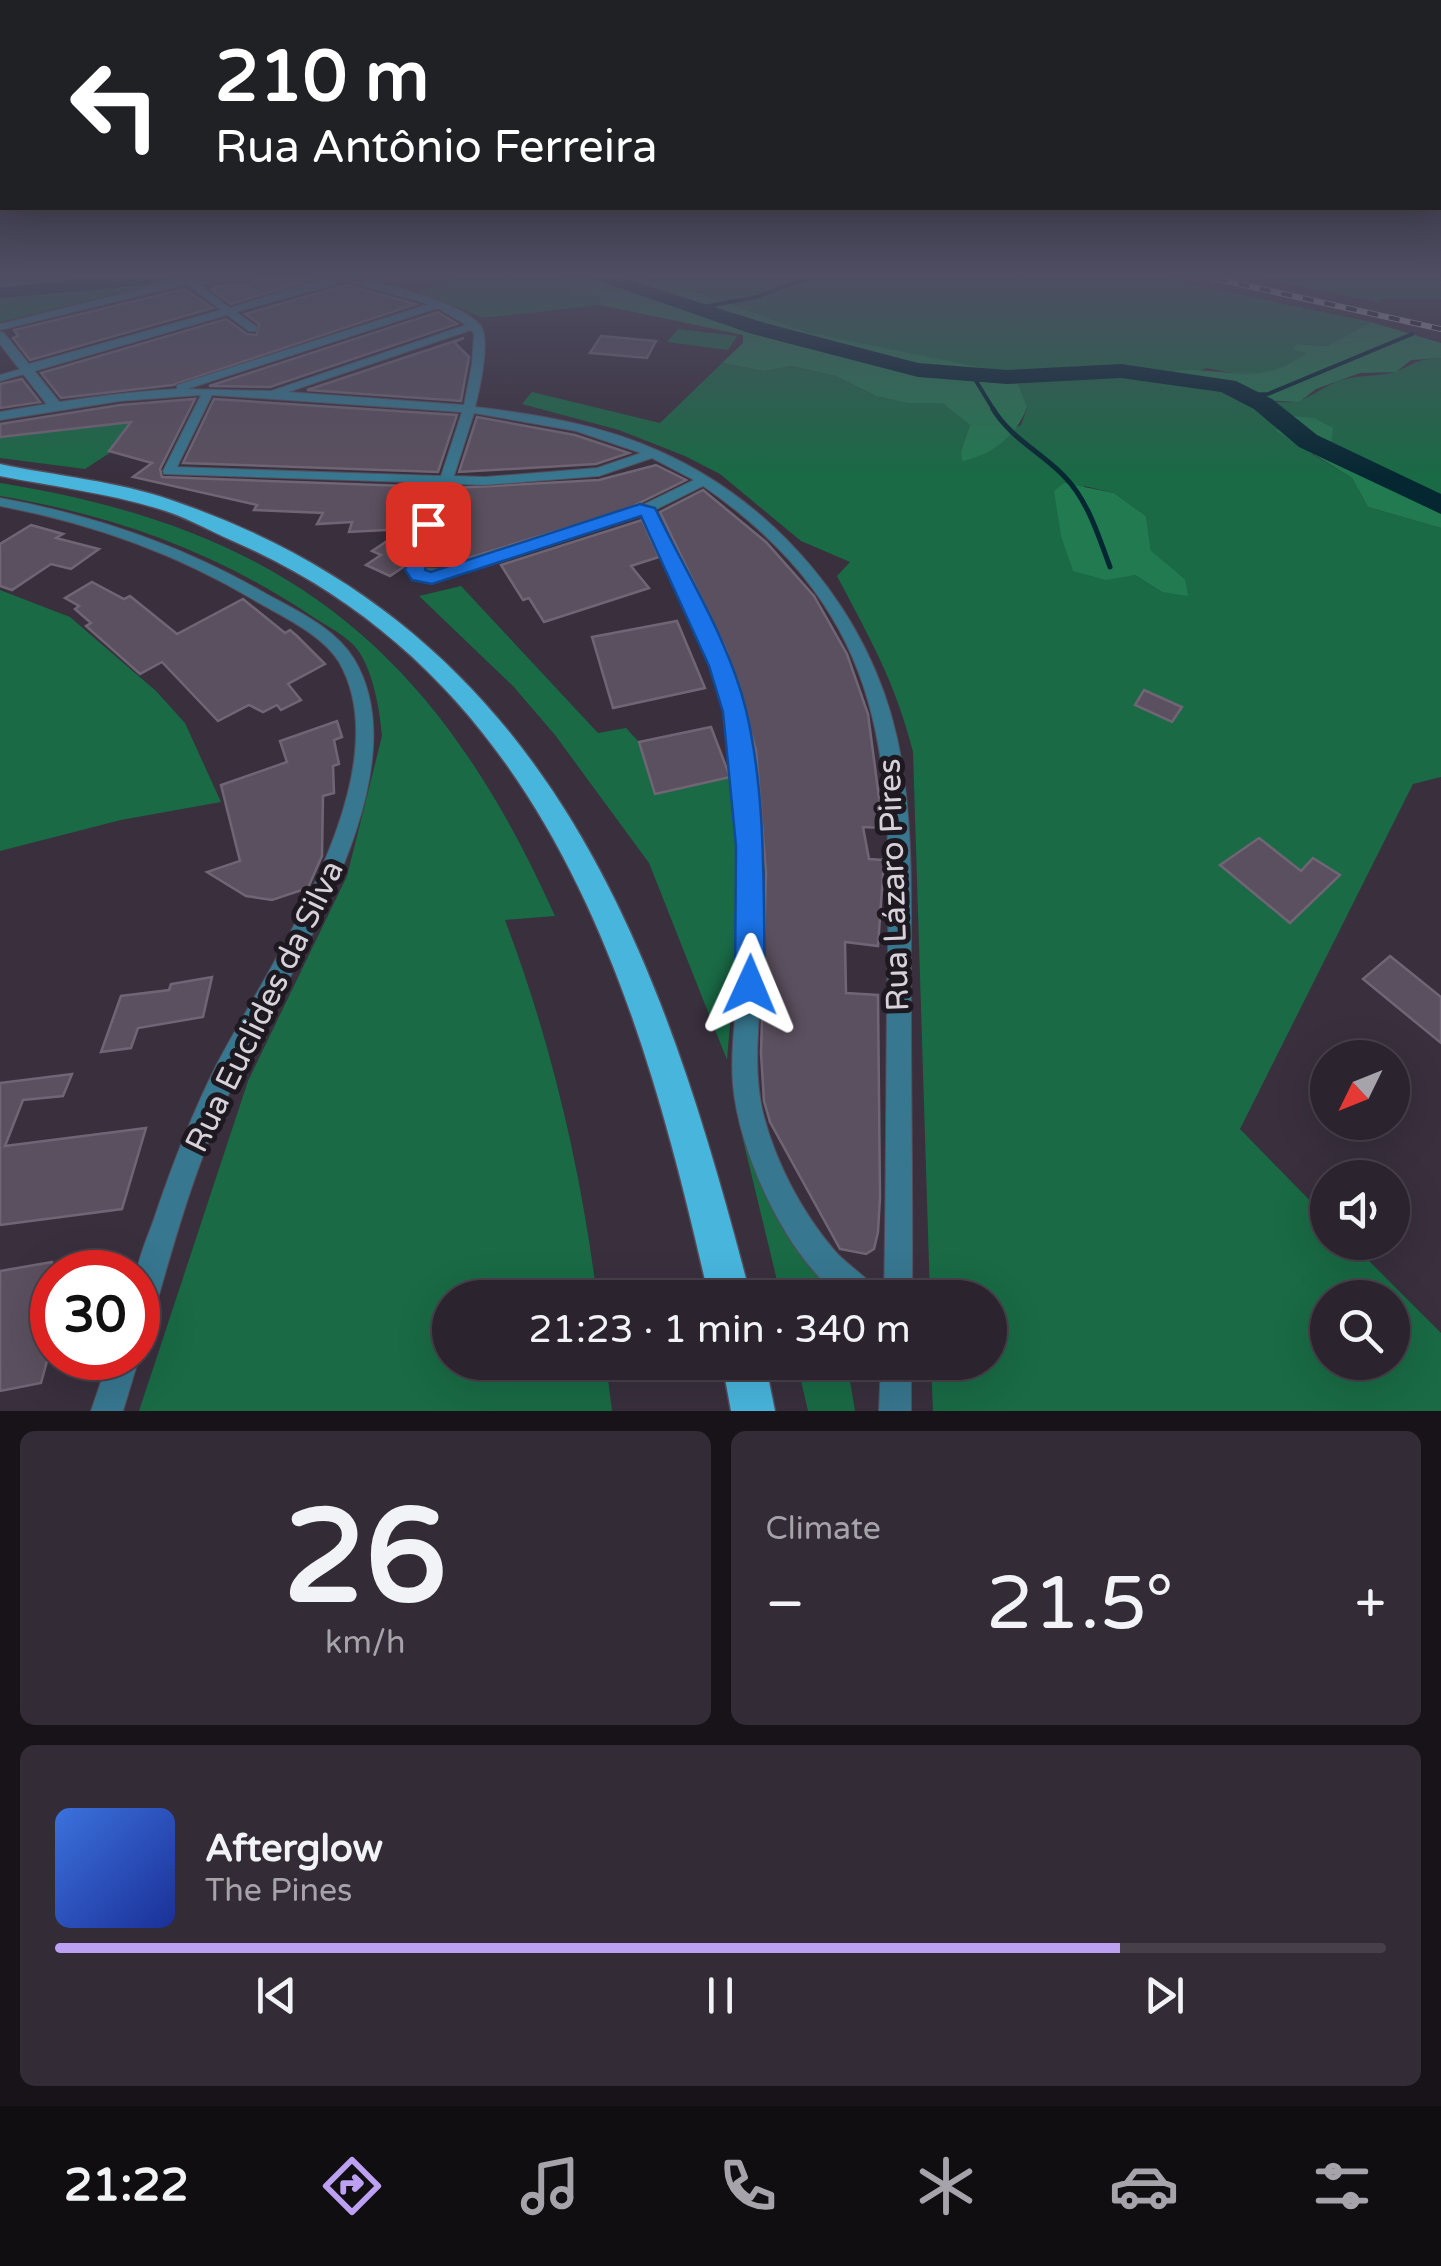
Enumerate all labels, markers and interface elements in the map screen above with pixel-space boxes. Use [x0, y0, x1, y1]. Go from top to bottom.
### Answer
text: 210 m [215, 36, 429, 120]
icon: left [50, 40, 180, 170]
text: Rua Antônio Ferreira [215, 121, 658, 175]
pin [386, 482, 471, 567]
icon: arrive [401, 497, 456, 552]
street label: Rua Lázaro Pires [871, 758, 917, 1012]
street label: Rua Euclides da Silva [178, 854, 352, 1158]
position arrow [698, 933, 802, 1037]
north arrow [1310, 1040, 1410, 1140]
map controls [1310, 1040, 1410, 1380]
button: sound [1310, 1160, 1410, 1260]
speed limit sign: 30 [30, 1250, 160, 1380]
button: search [1310, 1280, 1410, 1380]
text: 21:23 · 1 min · 340 m [528, 1307, 911, 1353]
text: 26 [284, 1481, 447, 1637]
text: Climate [766, 1510, 881, 1548]
text: 21.5° [986, 1559, 1174, 1649]
text: − [766, 1572, 805, 1638]
text: + [1355, 1572, 1386, 1638]
text: km/h [325, 1624, 405, 1662]
text: Afterglow [205, 1826, 383, 1872]
text: The Pines [205, 1872, 352, 1910]
icon: previous [249, 1968, 304, 2023]
icon: pause [693, 1968, 748, 2023]
icon: next [1137, 1968, 1192, 2023]
icon: directions [317, 2151, 387, 2221]
icon: music [515, 2151, 585, 2221]
icon: phone [713, 2151, 783, 2221]
icon: climate [911, 2151, 981, 2221]
icon: car [1109, 2151, 1179, 2221]
icon: filters [1307, 2151, 1377, 2221]
text: 21:22 [64, 2159, 189, 2213]

